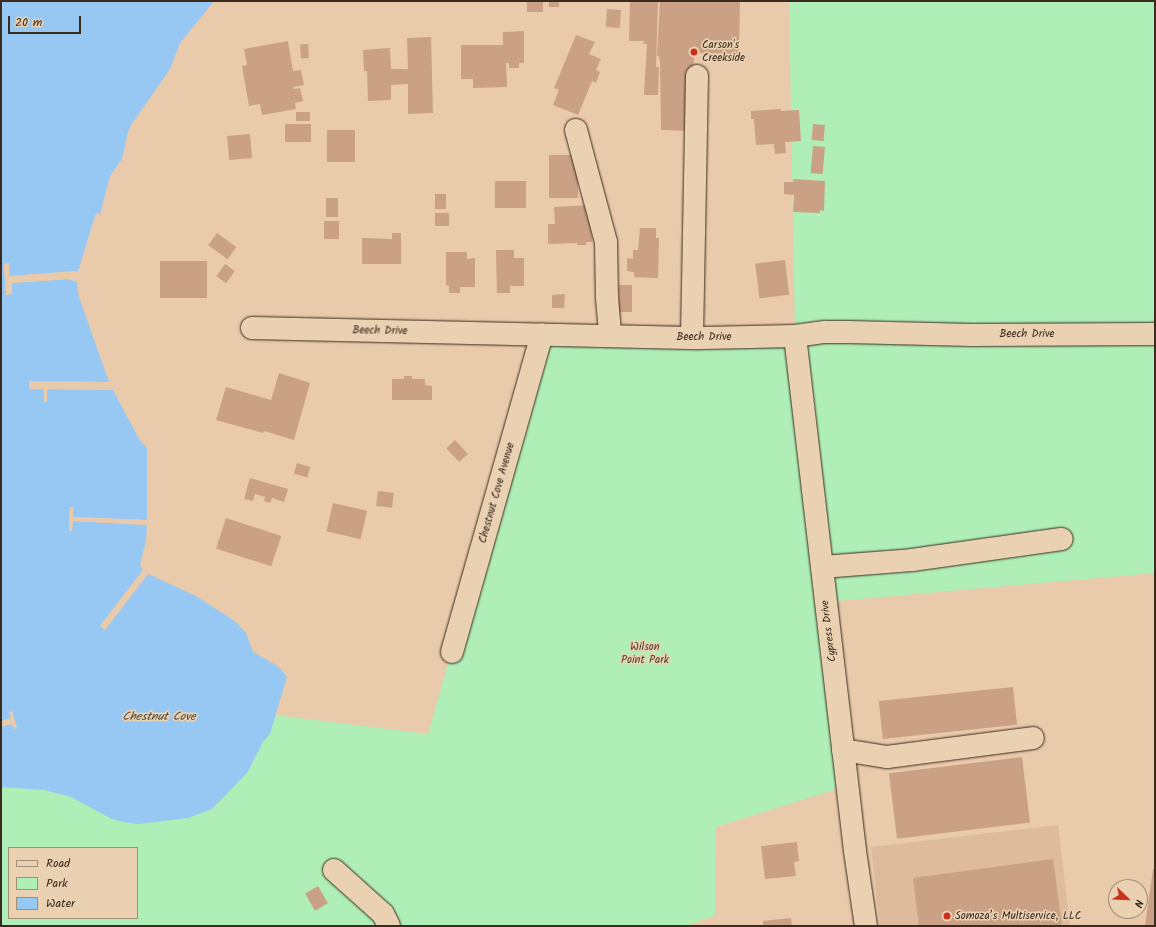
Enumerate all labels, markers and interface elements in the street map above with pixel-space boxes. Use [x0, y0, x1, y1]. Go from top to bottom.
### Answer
scale bar [10, 8, 83, 34]
text: 20 m [15, 13, 42, 32]
place label: Carson's Creekside [702, 39, 745, 65]
marker: Carson's Creekside [689, 47, 699, 57]
street label: Beech Drive [352, 324, 408, 338]
street label: Beech Drive [999, 327, 1055, 341]
street label: Beech Drive [676, 330, 732, 344]
street label: Chestnut Cove Avenue [476, 441, 518, 545]
street label: Cypress Drive [819, 599, 839, 663]
park label: Wilson Point Park [621, 641, 669, 667]
water label: Chestnut Cove [122, 710, 196, 724]
legend [8, 847, 138, 919]
text: Road [46, 854, 70, 873]
text: Park [46, 874, 68, 893]
north arrow [1108, 879, 1148, 919]
text: Water [46, 894, 75, 913]
text: N [1128, 897, 1148, 910]
place label: Somoza’s Multiservice, LLC [955, 909, 1081, 923]
marker: Somoza’s Multiservice, LLC [942, 911, 952, 921]

